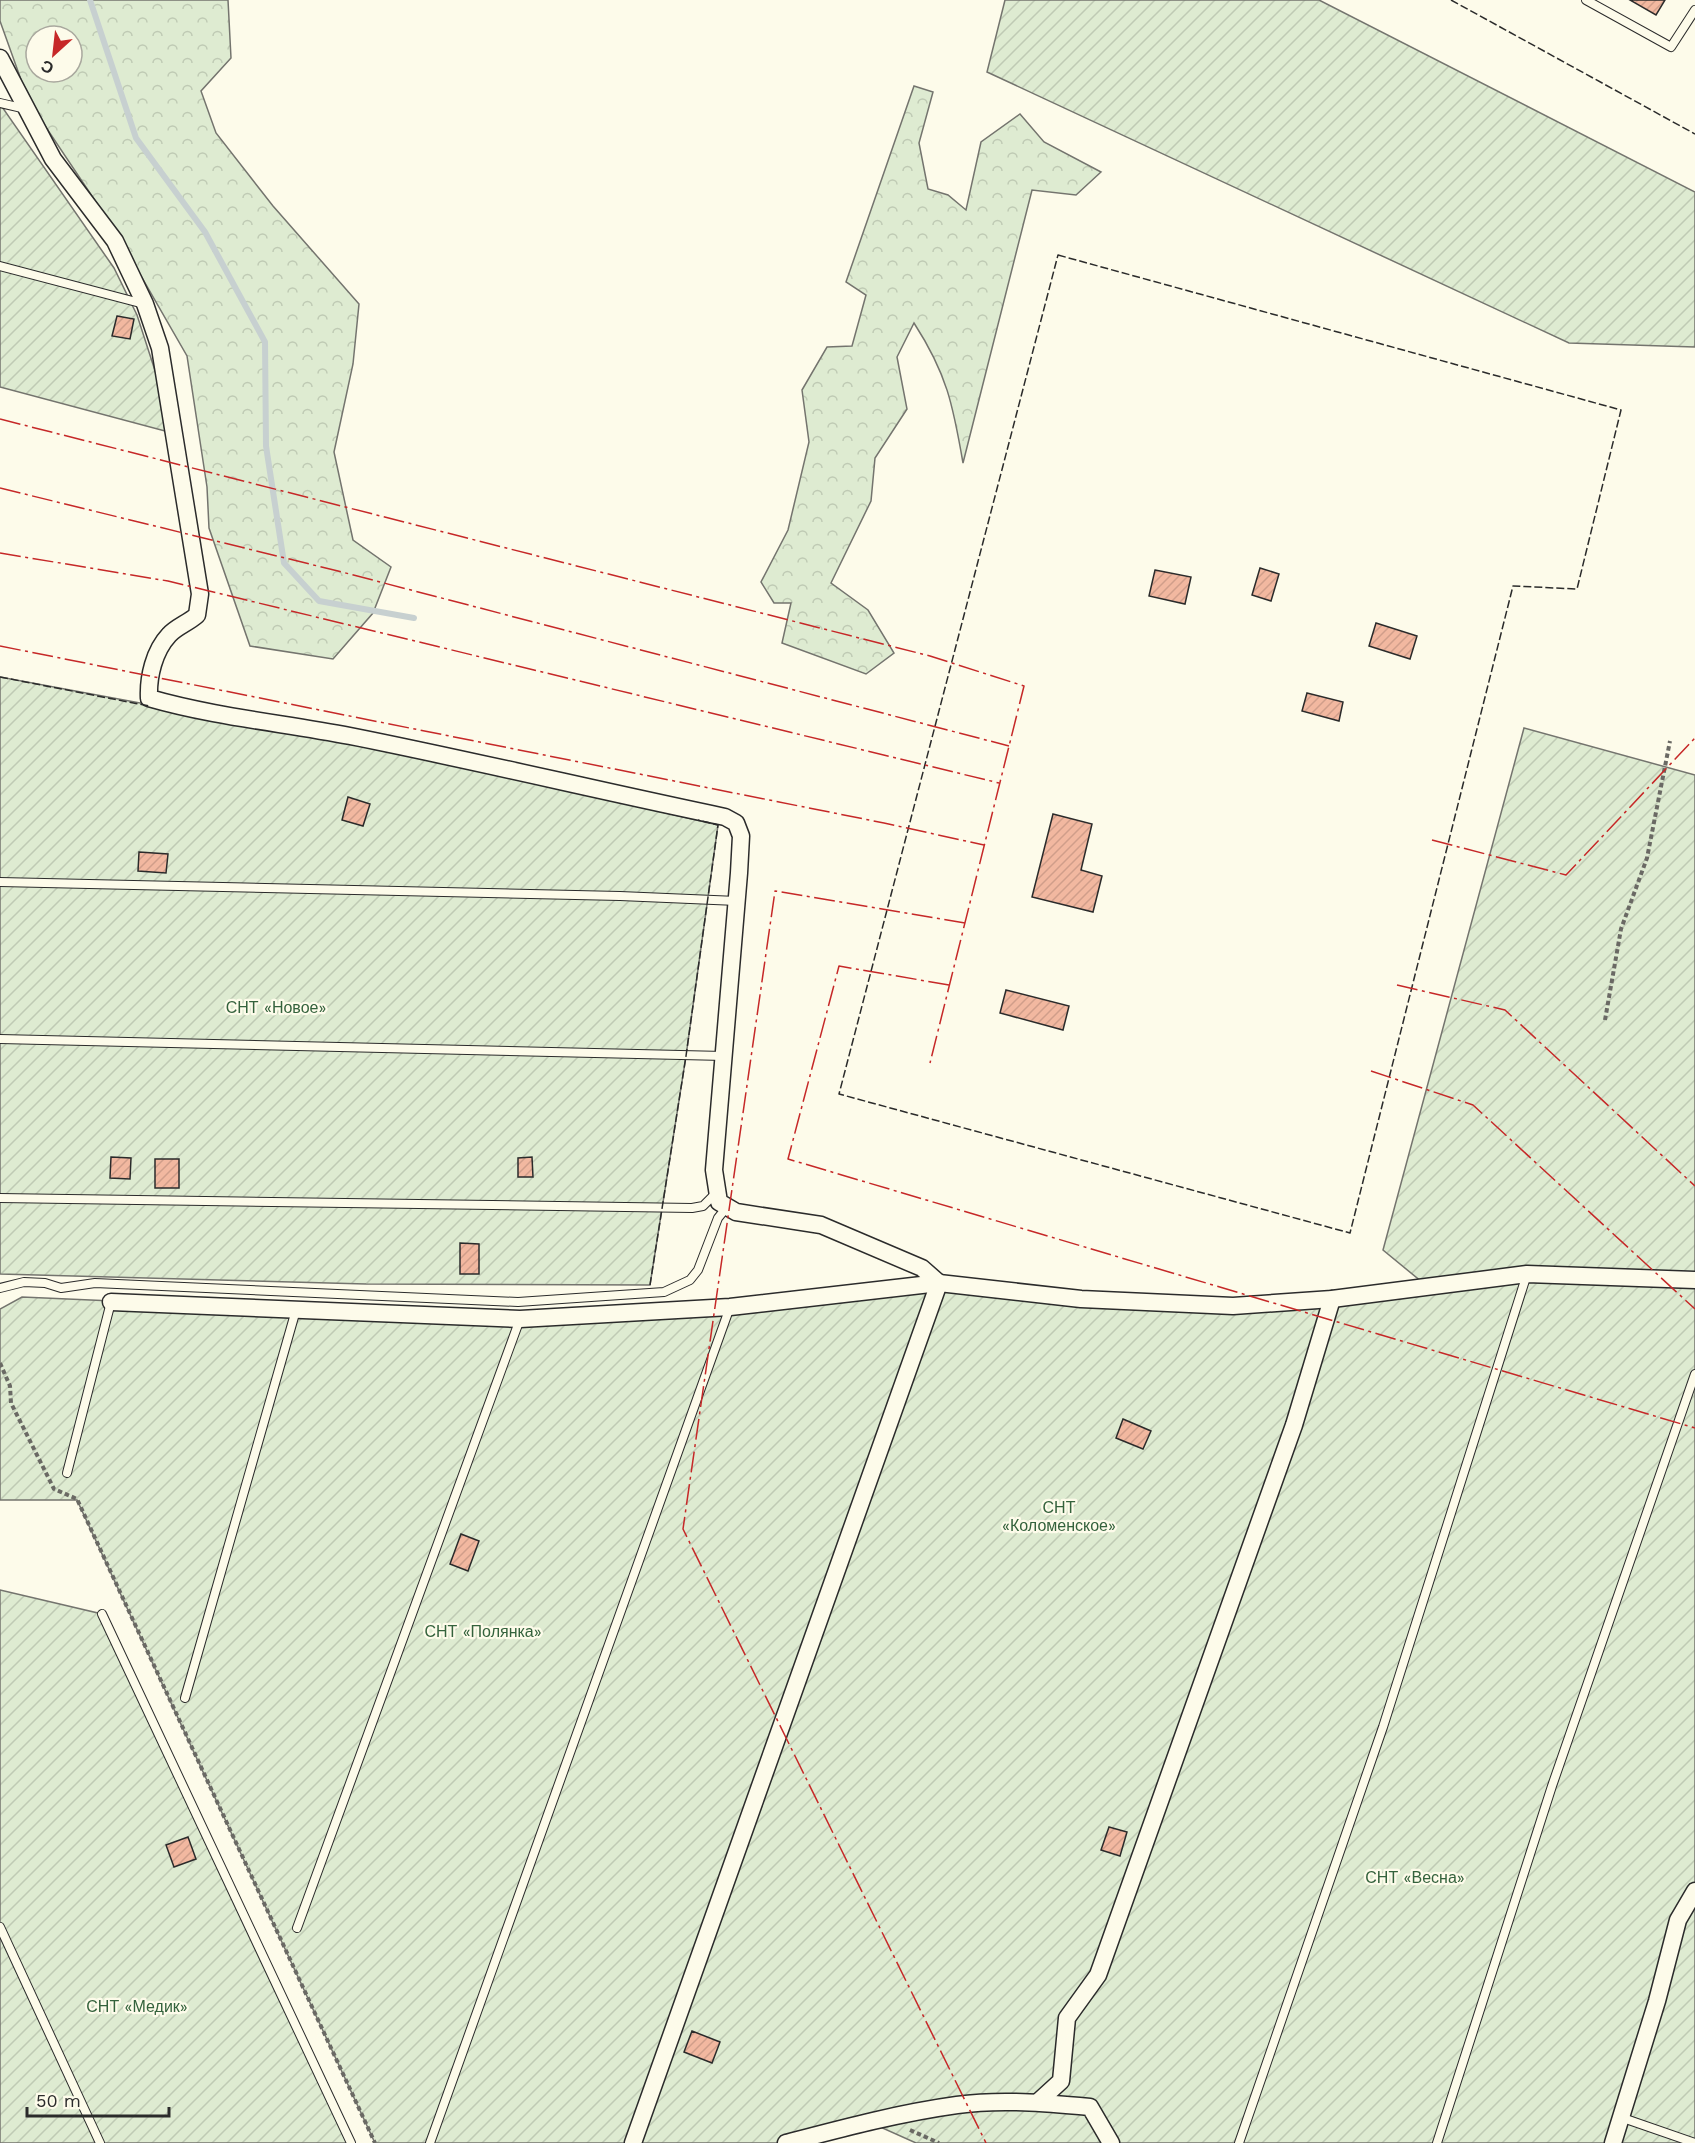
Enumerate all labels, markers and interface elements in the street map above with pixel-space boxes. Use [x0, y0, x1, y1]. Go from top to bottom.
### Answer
north arrow [24, 24, 84, 84]
text: С [38, 56, 57, 78]
park label: СНТ «Новое» [226, 998, 326, 1017]
park label: СНТ «Коломенское» [1002, 1498, 1116, 1535]
park label: СНТ «Полянка» [424, 1622, 542, 1641]
park label: СНТ «Весна» [1365, 1868, 1465, 1887]
park label: СНТ «Медик» [86, 1997, 188, 2016]
scale bar [27, 2080, 170, 2118]
text: 50 m [36, 2090, 81, 2111]

